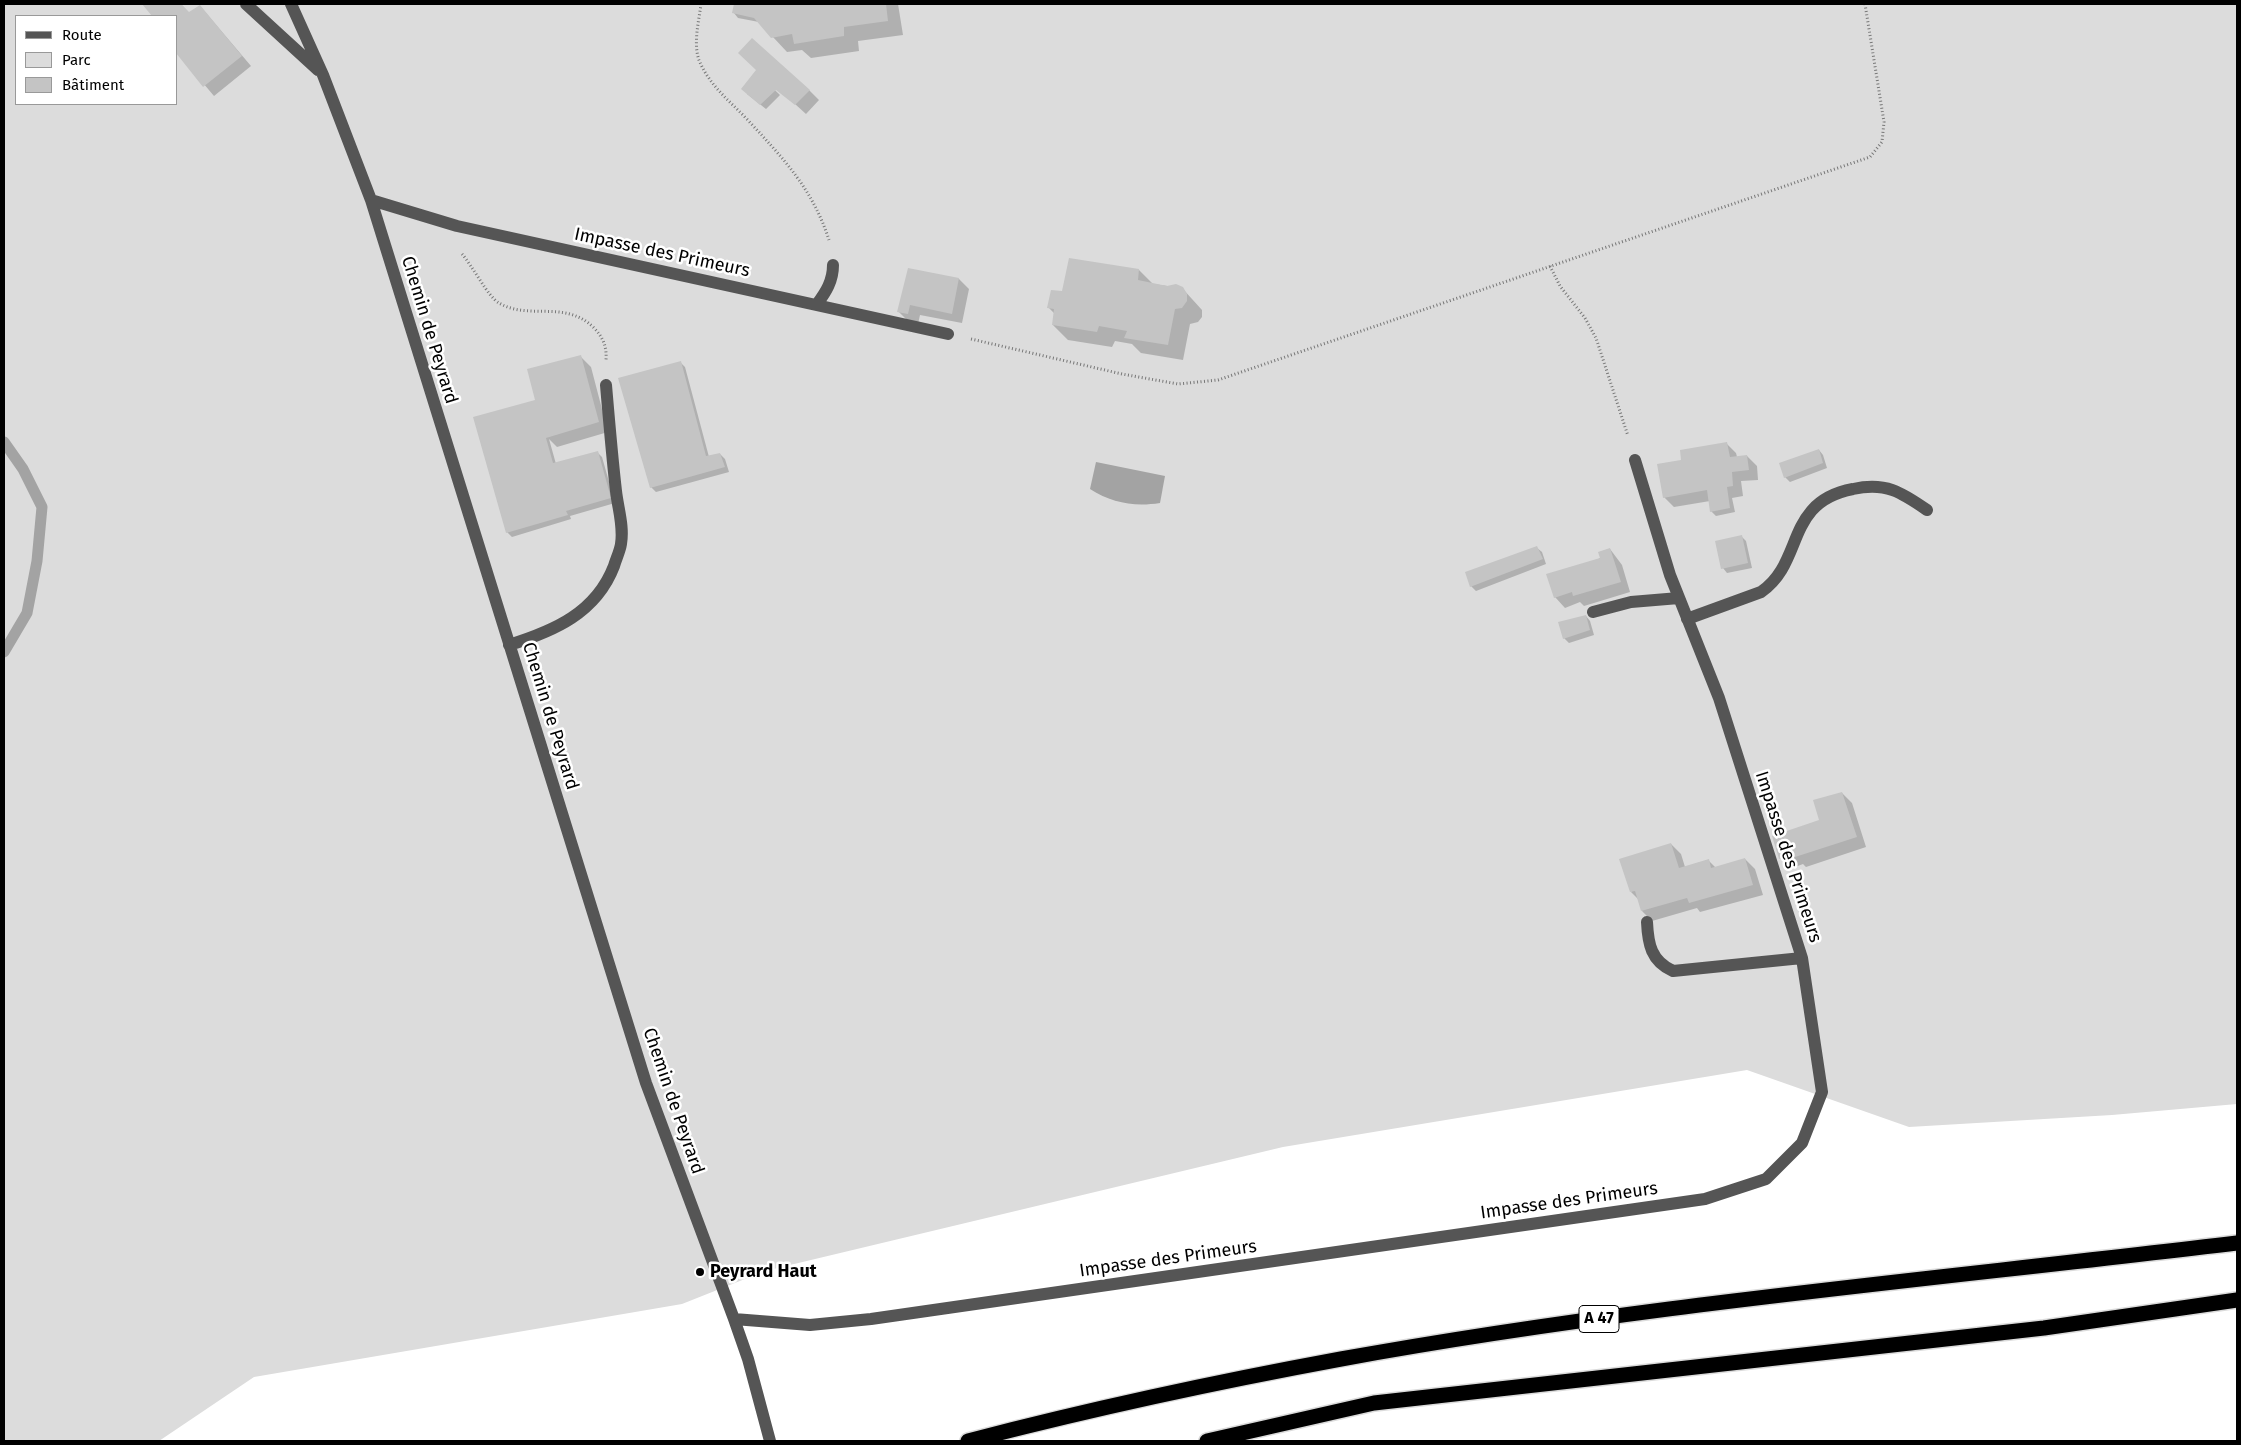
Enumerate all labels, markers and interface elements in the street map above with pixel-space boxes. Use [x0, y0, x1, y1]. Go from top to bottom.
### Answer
legend [15, 15, 178, 105]
text: Route [62, 26, 102, 44]
text: Parc [62, 51, 91, 69]
text: Bâtiment [62, 76, 124, 94]
street label: Impasse des Primeurs [572, 224, 752, 282]
street label: Chemin de Peyrard [396, 254, 462, 406]
street label: Chemin de Peyrard [517, 640, 583, 792]
street label: Impasse des Primeurs [1750, 769, 1826, 945]
street label: Chemin de Peyrard [638, 1025, 708, 1177]
street label: Impasse des Primeurs [1479, 1178, 1659, 1224]
street label: Impasse des Primeurs [1078, 1236, 1258, 1282]
place label: Peyrard Haut [710, 1261, 817, 1283]
marker: Peyrard Haut [694, 1266, 706, 1278]
road number: A 47 [1579, 1306, 1619, 1332]

